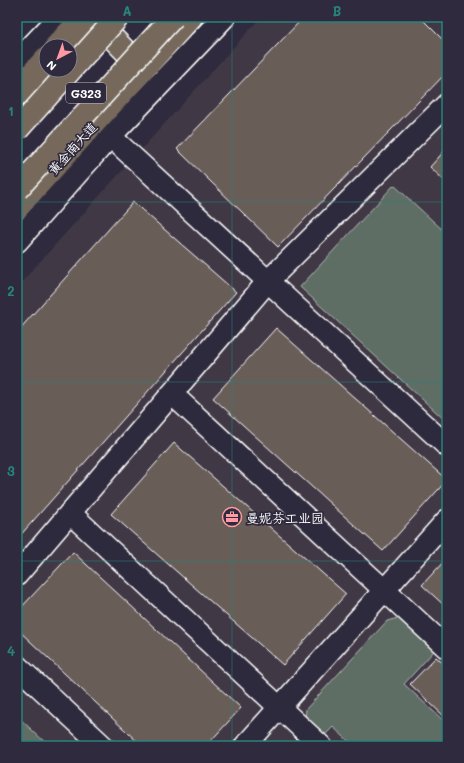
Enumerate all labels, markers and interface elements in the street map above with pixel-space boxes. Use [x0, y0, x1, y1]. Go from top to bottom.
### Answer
text: A [122, 2, 132, 19]
text: B [333, 2, 342, 19]
north arrow [38, 38, 78, 78]
text: N [43, 58, 59, 74]
road number: G323 [66, 83, 106, 103]
text: 1 [8, 102, 14, 119]
street label: 黄金南大道 [44, 118, 100, 178]
text: 2 [7, 282, 15, 299]
text: 3 [7, 462, 15, 479]
office icon: 曼妮芬工业园 [221, 506, 243, 528]
place label: 曼妮芬工业园 [246, 509, 324, 526]
text: 4 [7, 642, 15, 659]

